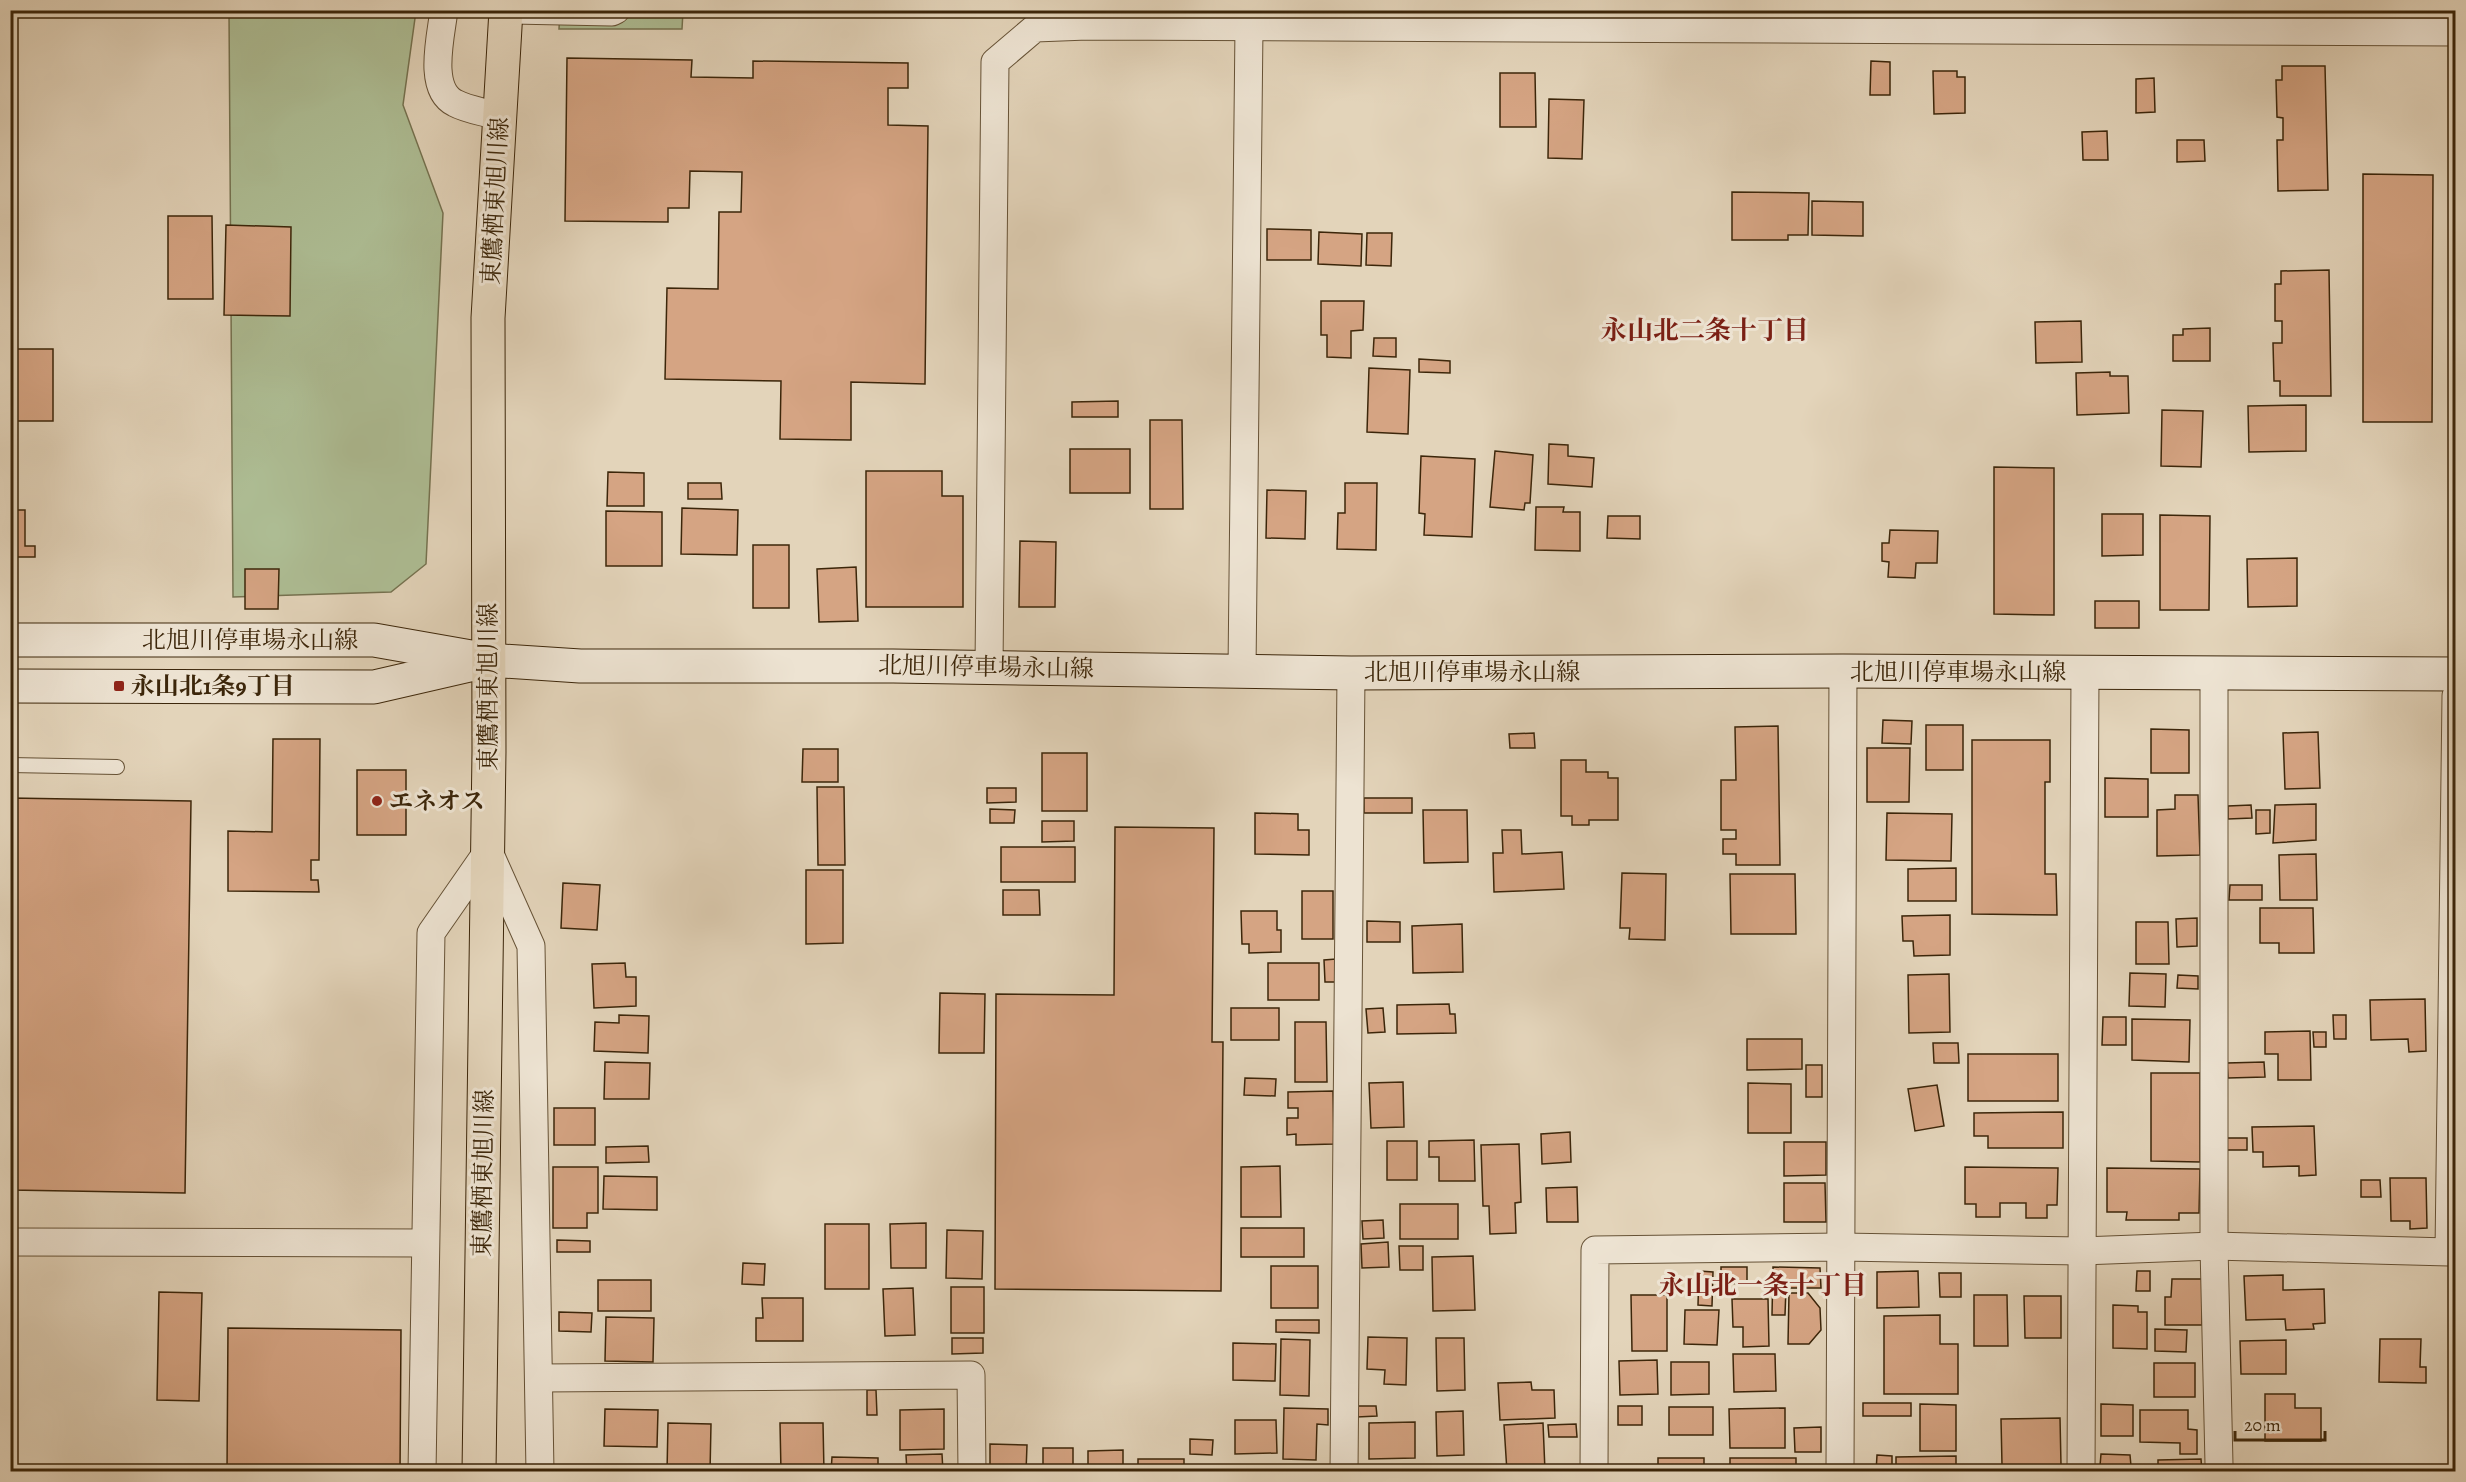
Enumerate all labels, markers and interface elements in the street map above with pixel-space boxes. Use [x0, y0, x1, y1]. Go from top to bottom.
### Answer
street label: 東鷹栖東旭川線 [475, 116, 515, 286]
district label: 永山北二条十丁目 [1601, 313, 1809, 348]
street label: 東鷹栖東旭川線 [472, 603, 504, 771]
street label: 北旭川停車場永山線 [142, 624, 358, 656]
street label: 北旭川停車場永山線 [878, 649, 1094, 685]
street label: 北旭川停車場永山線 [1364, 656, 1580, 688]
street label: 北旭川停車場永山線 [1850, 656, 2066, 688]
place label: 永山北1条9丁目 [131, 670, 295, 702]
marker: 永山北1条9丁目 [112, 679, 126, 693]
place label: エネオス [389, 785, 485, 817]
marker: エネオス [370, 794, 384, 808]
street label: 東鷹栖東旭川線 [466, 1089, 500, 1257]
district label: 永山北一条十丁目 [1659, 1268, 1867, 1303]
scale bar [2235, 1404, 2325, 1442]
text: 20 m [2244, 1413, 2281, 1437]

